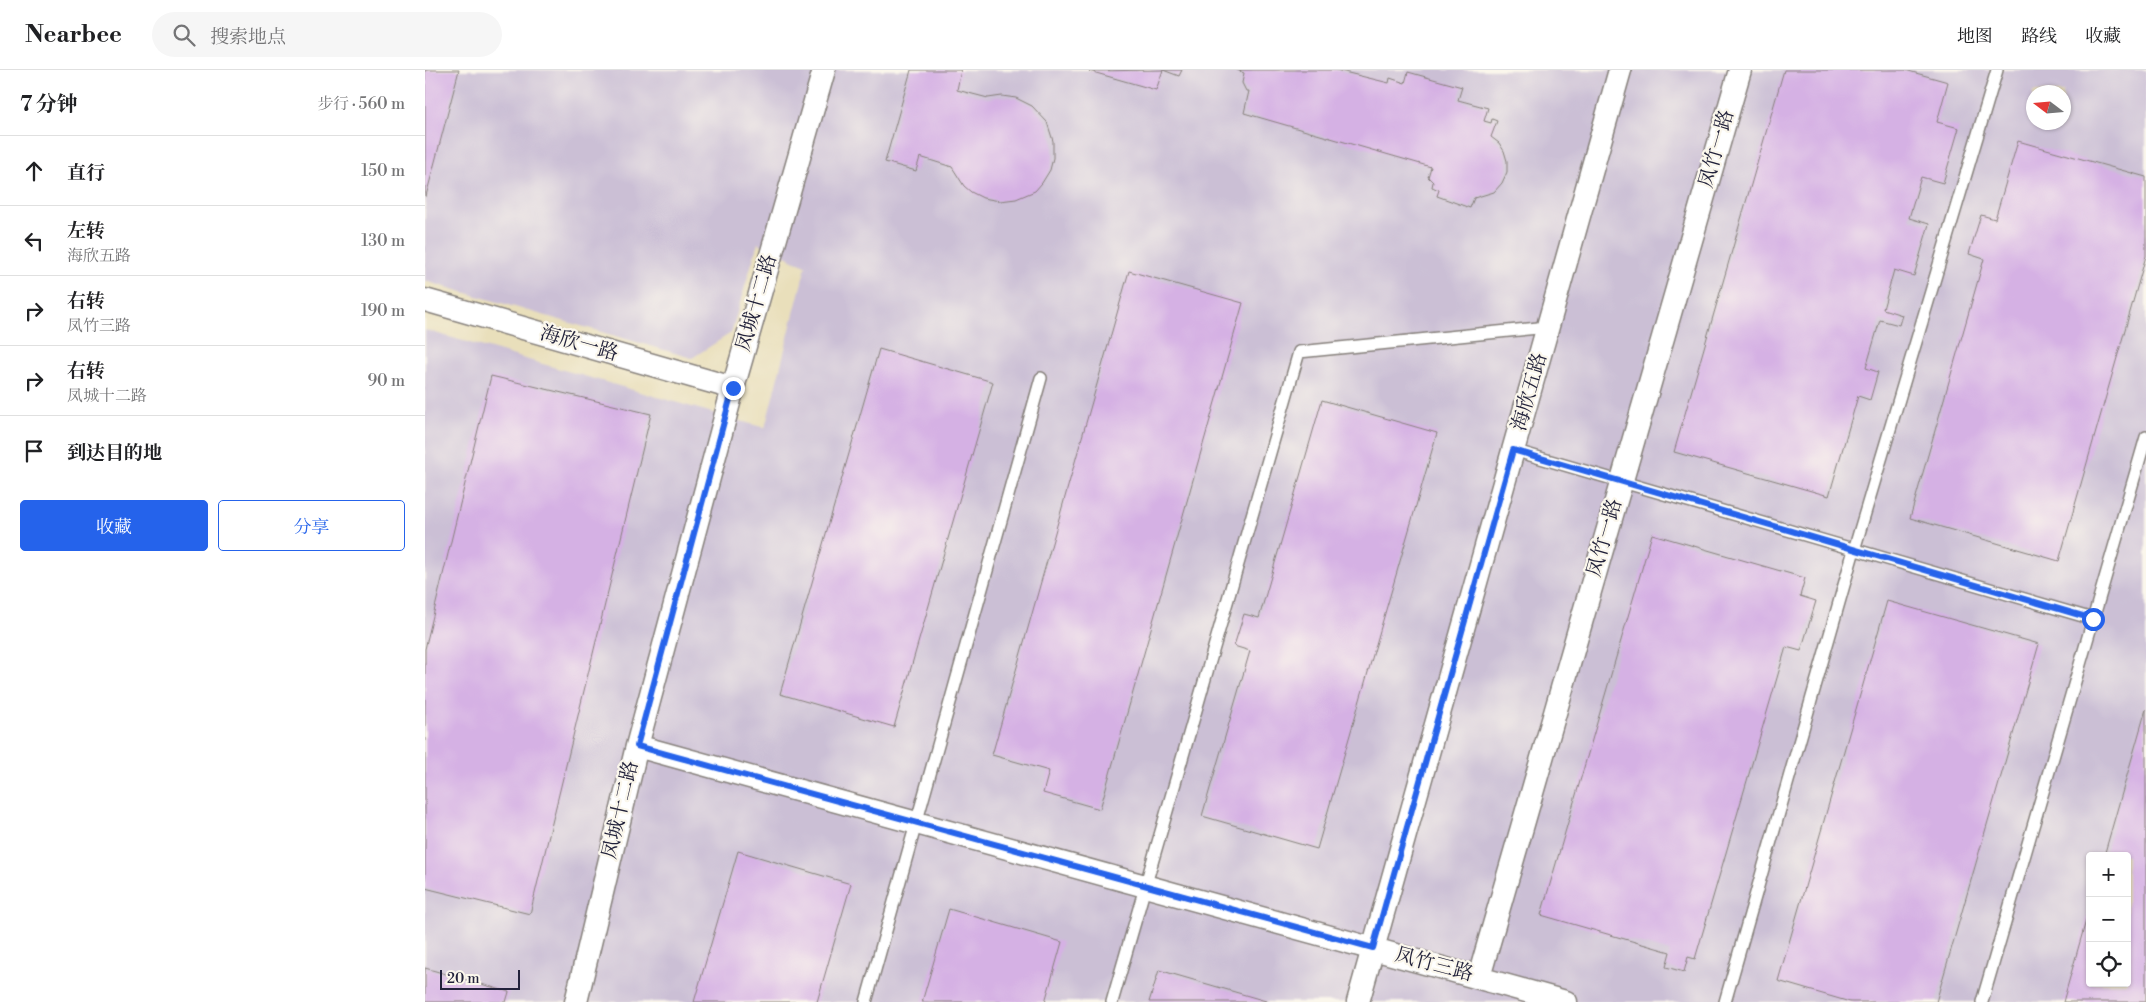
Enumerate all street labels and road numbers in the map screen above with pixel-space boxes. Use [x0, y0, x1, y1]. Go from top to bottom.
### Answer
street label: 凤竹一路 [1694, 107, 1740, 191]
street label: 凤城十二路 [731, 251, 783, 355]
street label: 海欣一路 [537, 321, 621, 367]
street label: 海欣五路 [1507, 350, 1553, 434]
street label: 凤竹一路 [1582, 496, 1628, 580]
street label: 凤城十二路 [598, 758, 644, 862]
street label: 凤竹三路 [1392, 943, 1476, 987]

